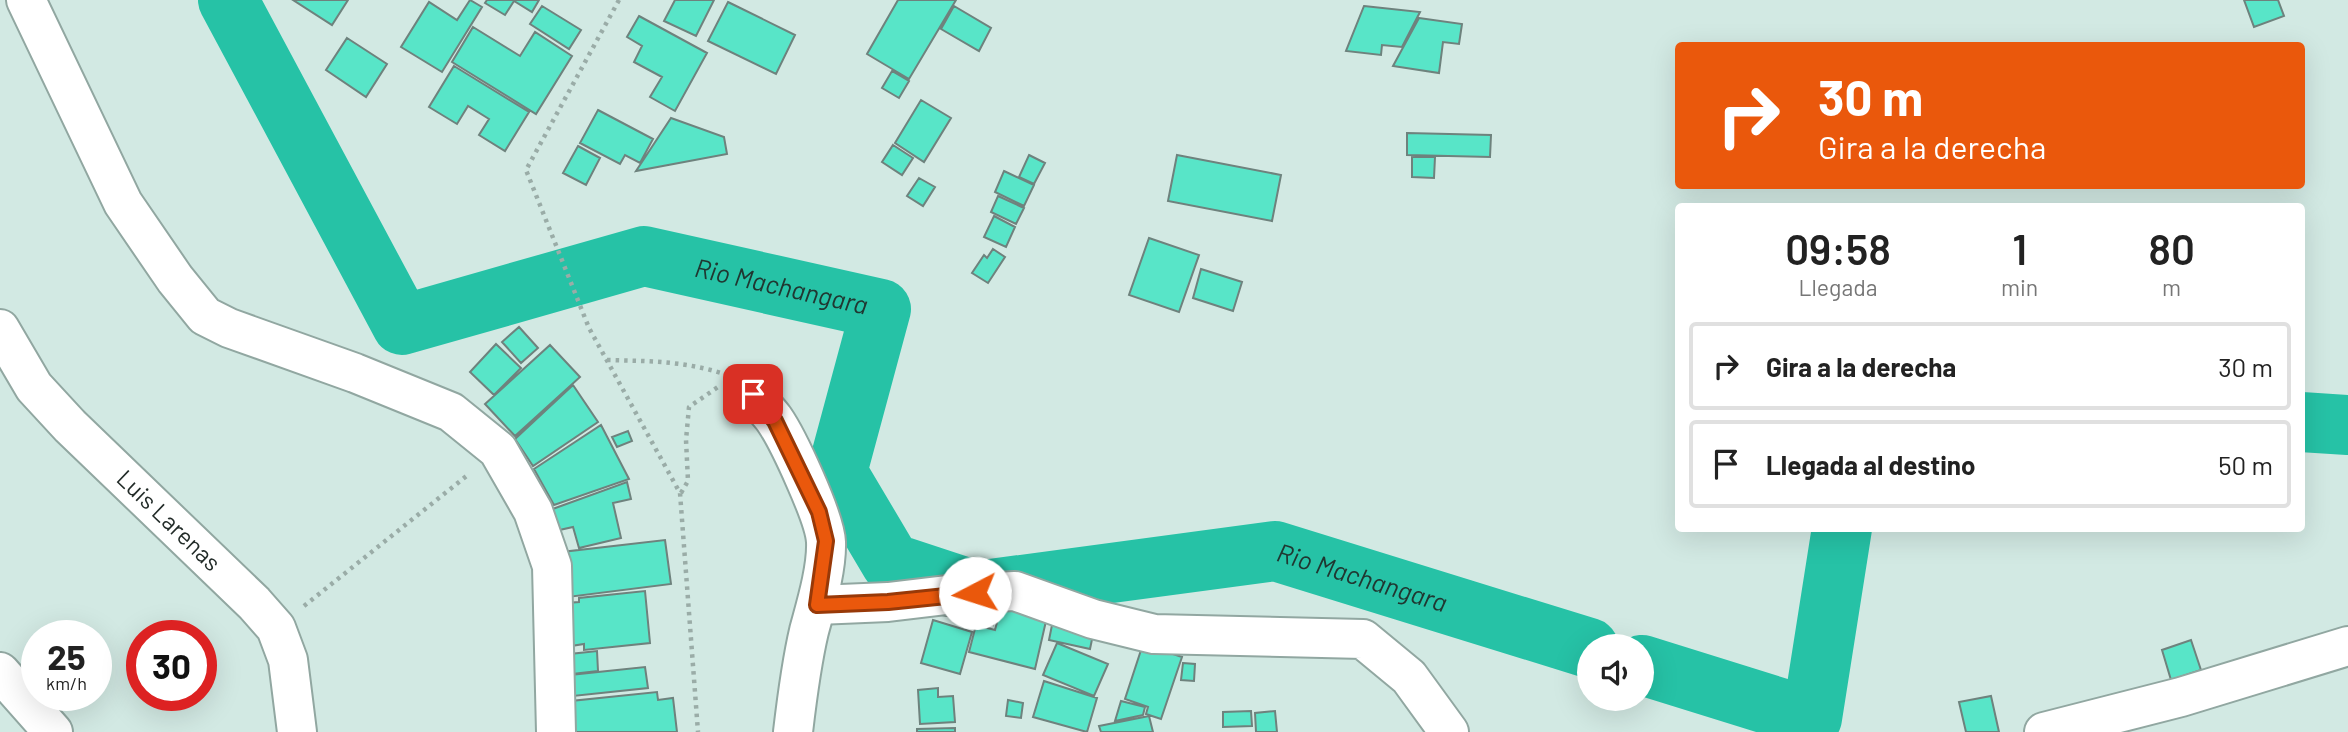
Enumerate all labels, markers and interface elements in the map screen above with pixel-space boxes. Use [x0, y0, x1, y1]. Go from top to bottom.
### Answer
text: 30 m [1818, 67, 1923, 126]
icon: right [1703, 70, 1794, 161]
text: Gira a la derecha [1818, 127, 2046, 165]
text: 09:58 [1785, 223, 1891, 273]
text: 1 [2012, 223, 2027, 273]
text: 80 [2149, 223, 2195, 273]
water label: Rio Machangara [692, 251, 871, 320]
text: Llegada [1799, 273, 1877, 301]
text: min [2001, 273, 2038, 301]
text: m [2162, 273, 2181, 301]
icon: right [1707, 347, 1745, 385]
text: Gira a la derecha [1766, 351, 1956, 382]
text: 30 m [2218, 351, 2273, 382]
pin [723, 364, 783, 424]
icon: arrive [734, 375, 772, 413]
icon: arrive [1707, 445, 1745, 483]
text: Llegada al destino [1766, 449, 1975, 480]
text: 50 m [2218, 449, 2273, 480]
street label: Luis Larenas [112, 463, 228, 576]
water label: Rio Machangara [1274, 536, 1451, 617]
position arrow [938, 556, 1012, 630]
speed limit sign: 30 [126, 620, 217, 711]
map controls [1577, 634, 1654, 711]
button: sound [1577, 634, 1654, 711]
text: 25 [47, 635, 86, 677]
text: km/h [46, 672, 87, 694]

